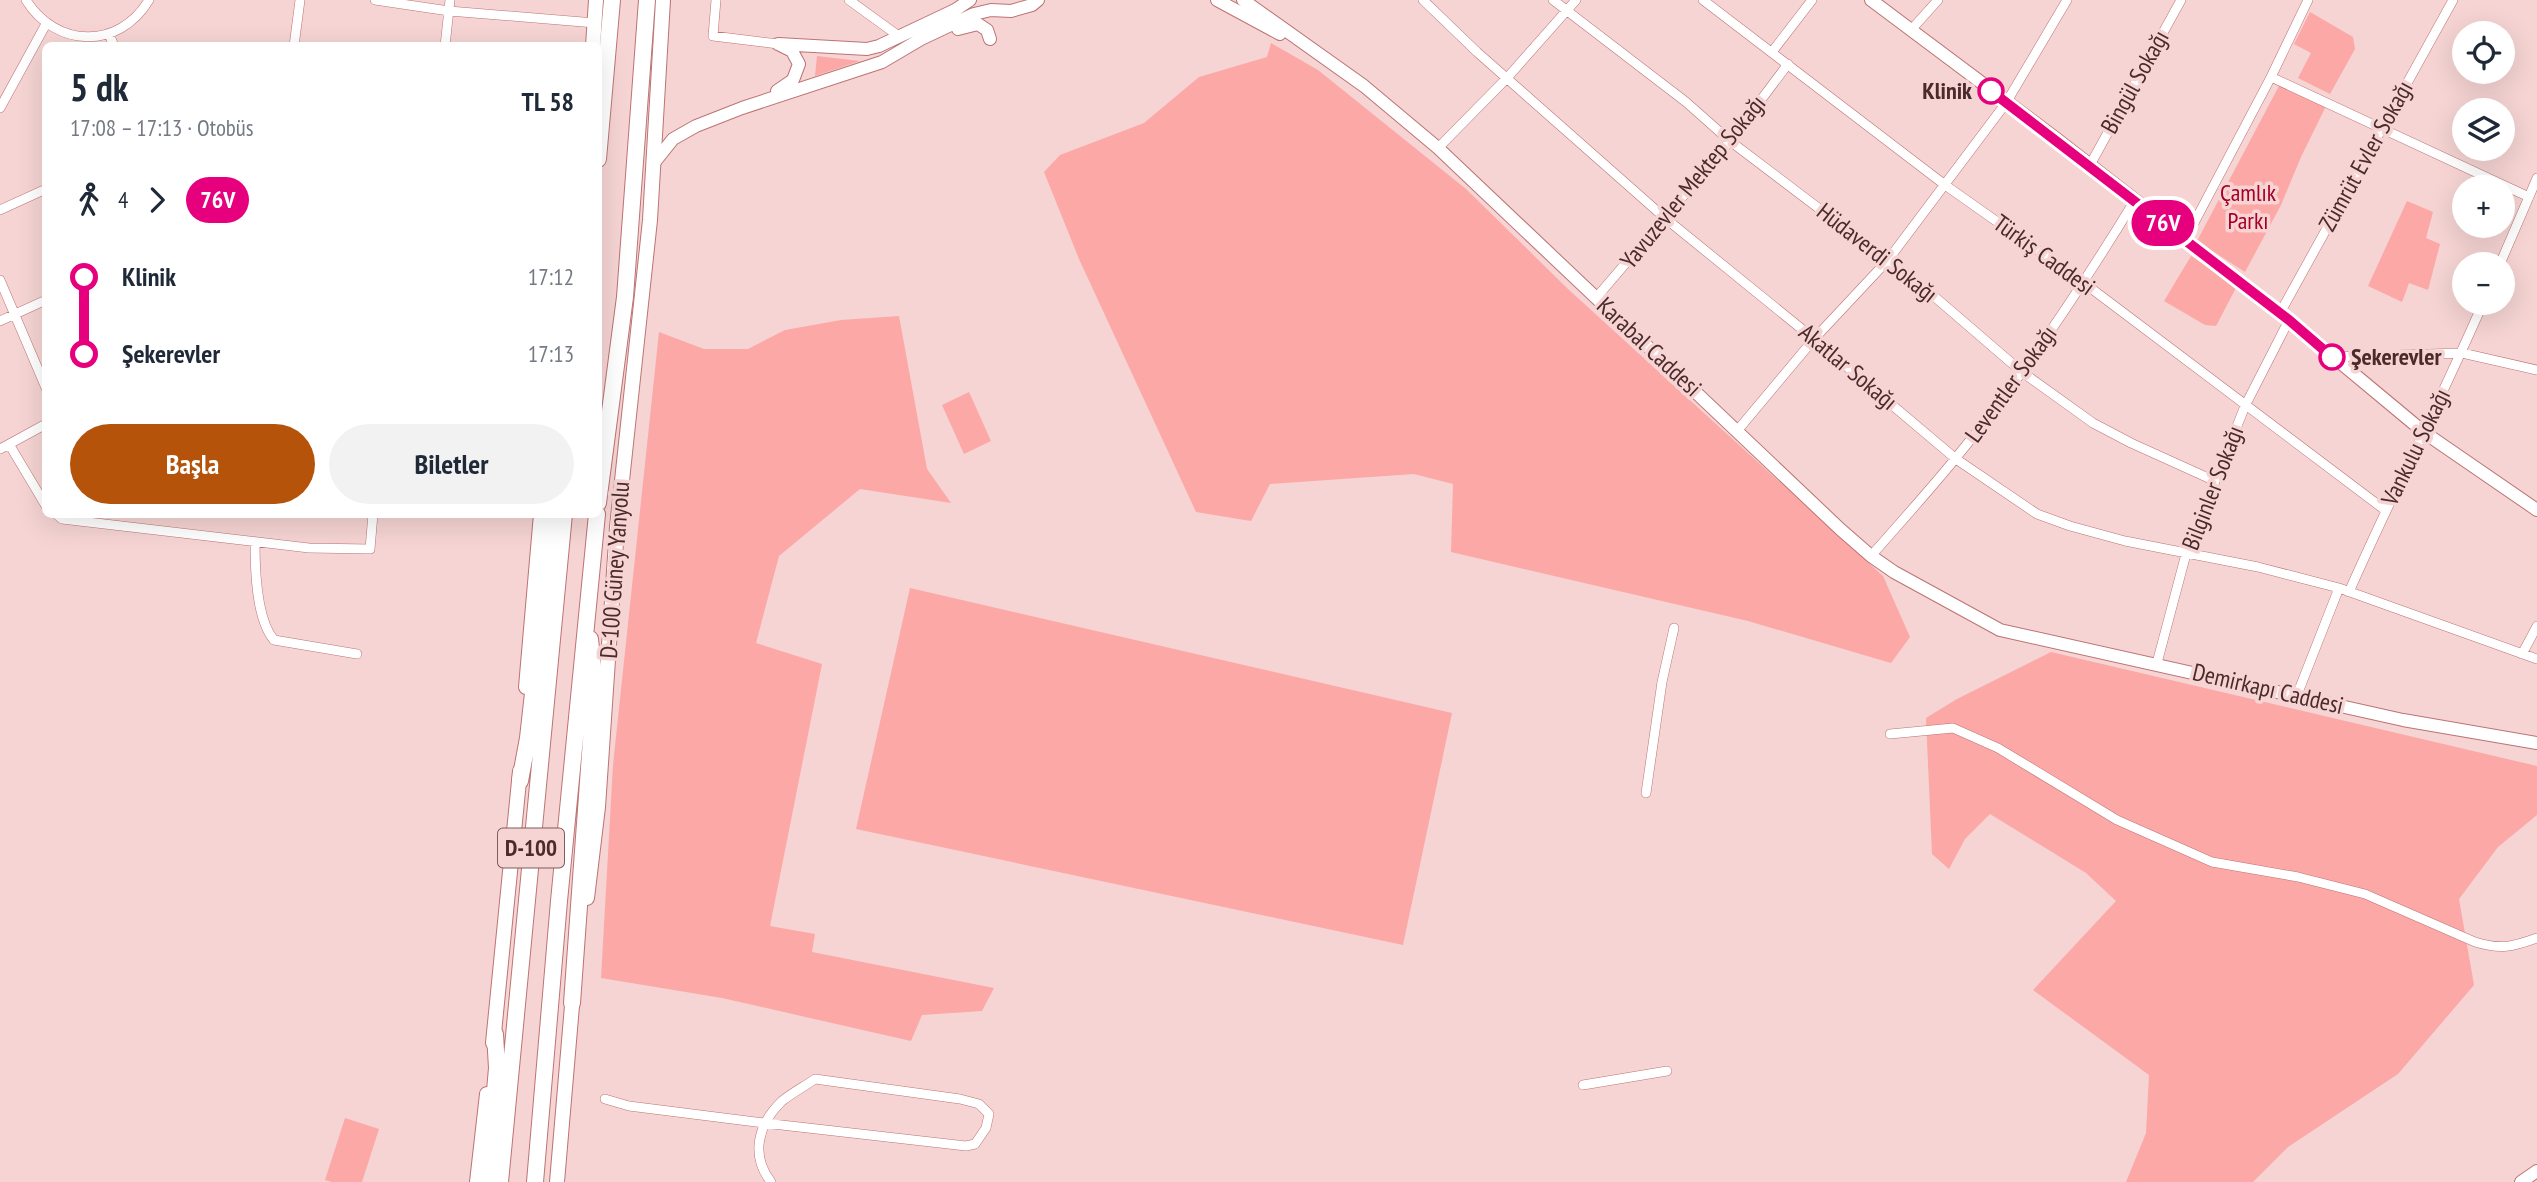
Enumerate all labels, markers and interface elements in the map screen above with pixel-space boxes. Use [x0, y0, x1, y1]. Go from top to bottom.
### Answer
map controls [2452, 21, 2515, 315]
button: locate [2452, 21, 2515, 84]
street label: Bingül Sokağı [2093, 25, 2176, 139]
text: 5 dk [70, 62, 129, 111]
place label: Klinik [1922, 75, 1972, 106]
street label: Zümrüt Evler Sokağı [2311, 75, 2420, 236]
marker: Klinik [1978, 78, 2004, 104]
text: TL 58 [522, 85, 574, 118]
street label: Yavuzevler Mektep Sokağı [1613, 89, 1772, 275]
button: layers [2452, 98, 2515, 161]
text: 17:08 – 17:13 · Otobüs [70, 113, 254, 142]
button: + [2452, 175, 2515, 238]
park label: Çamlık Parkı [2220, 177, 2277, 236]
icon: walk [70, 181, 108, 219]
icon: forward [138, 181, 176, 219]
text: 76V [200, 184, 235, 215]
text: 4 [118, 185, 128, 214]
street label: Hüdaverdi Sokağı [1811, 196, 1944, 309]
line badge: 76V [2123, 200, 2203, 246]
street label: Türkiş Caddesi [1987, 207, 2101, 302]
text: 76V [2145, 207, 2181, 238]
button: − [2452, 252, 2515, 315]
text: Klinik [122, 260, 176, 293]
text: 17:12 [528, 262, 574, 291]
street label: Karabal Caddesi [1590, 290, 1708, 403]
street label: Akatlar Sokağı [1793, 317, 1904, 417]
street label: Leventler Sokağı [1958, 319, 2063, 448]
text: Şekerevler [122, 337, 220, 370]
text: 17:13 [528, 339, 574, 368]
place label: Şekerevler [2351, 341, 2442, 372]
marker: Şekerevler [2319, 344, 2345, 370]
street label: Vankulu Sokağı [2374, 383, 2457, 511]
street label: Bilginler Sokağı [2175, 421, 2250, 554]
button: Başla [70, 424, 315, 504]
button: Biletler [329, 424, 574, 504]
street label: D-100 Güney Yanyolu [593, 480, 636, 659]
street label: Demirkapı Caddesi [2190, 656, 2347, 721]
road number: D-100 [498, 828, 564, 868]

